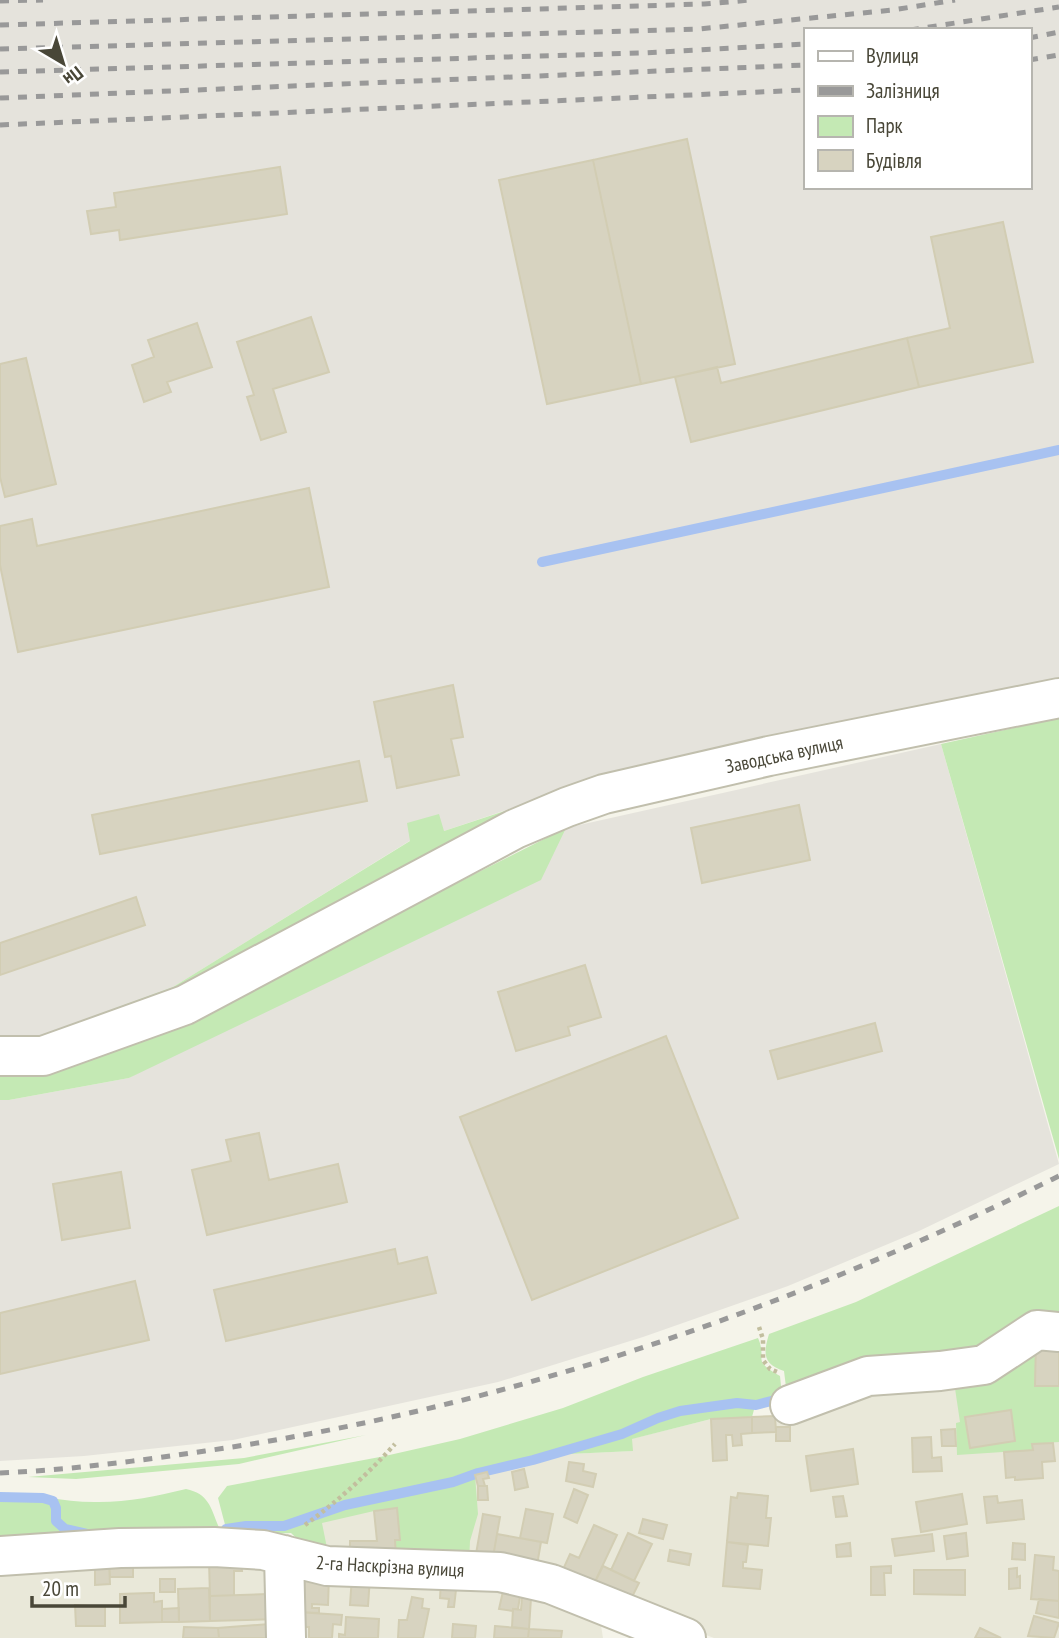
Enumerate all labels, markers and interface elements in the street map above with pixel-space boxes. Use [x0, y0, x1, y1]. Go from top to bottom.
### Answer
north arrow [28, 28, 98, 98]
legend [804, 28, 1031, 189]
text: Вулиця [866, 42, 919, 69]
text: Пн [59, 61, 88, 92]
text: Залізниця [866, 77, 940, 104]
text: Парк [866, 112, 903, 139]
text: Будівля [866, 147, 922, 174]
street label: Заводська вулиця [723, 730, 845, 778]
street label: 2-га Наскрізна вулиця [315, 1550, 465, 1582]
scale bar [32, 1564, 124, 1608]
text: 20 m [42, 1575, 79, 1602]

